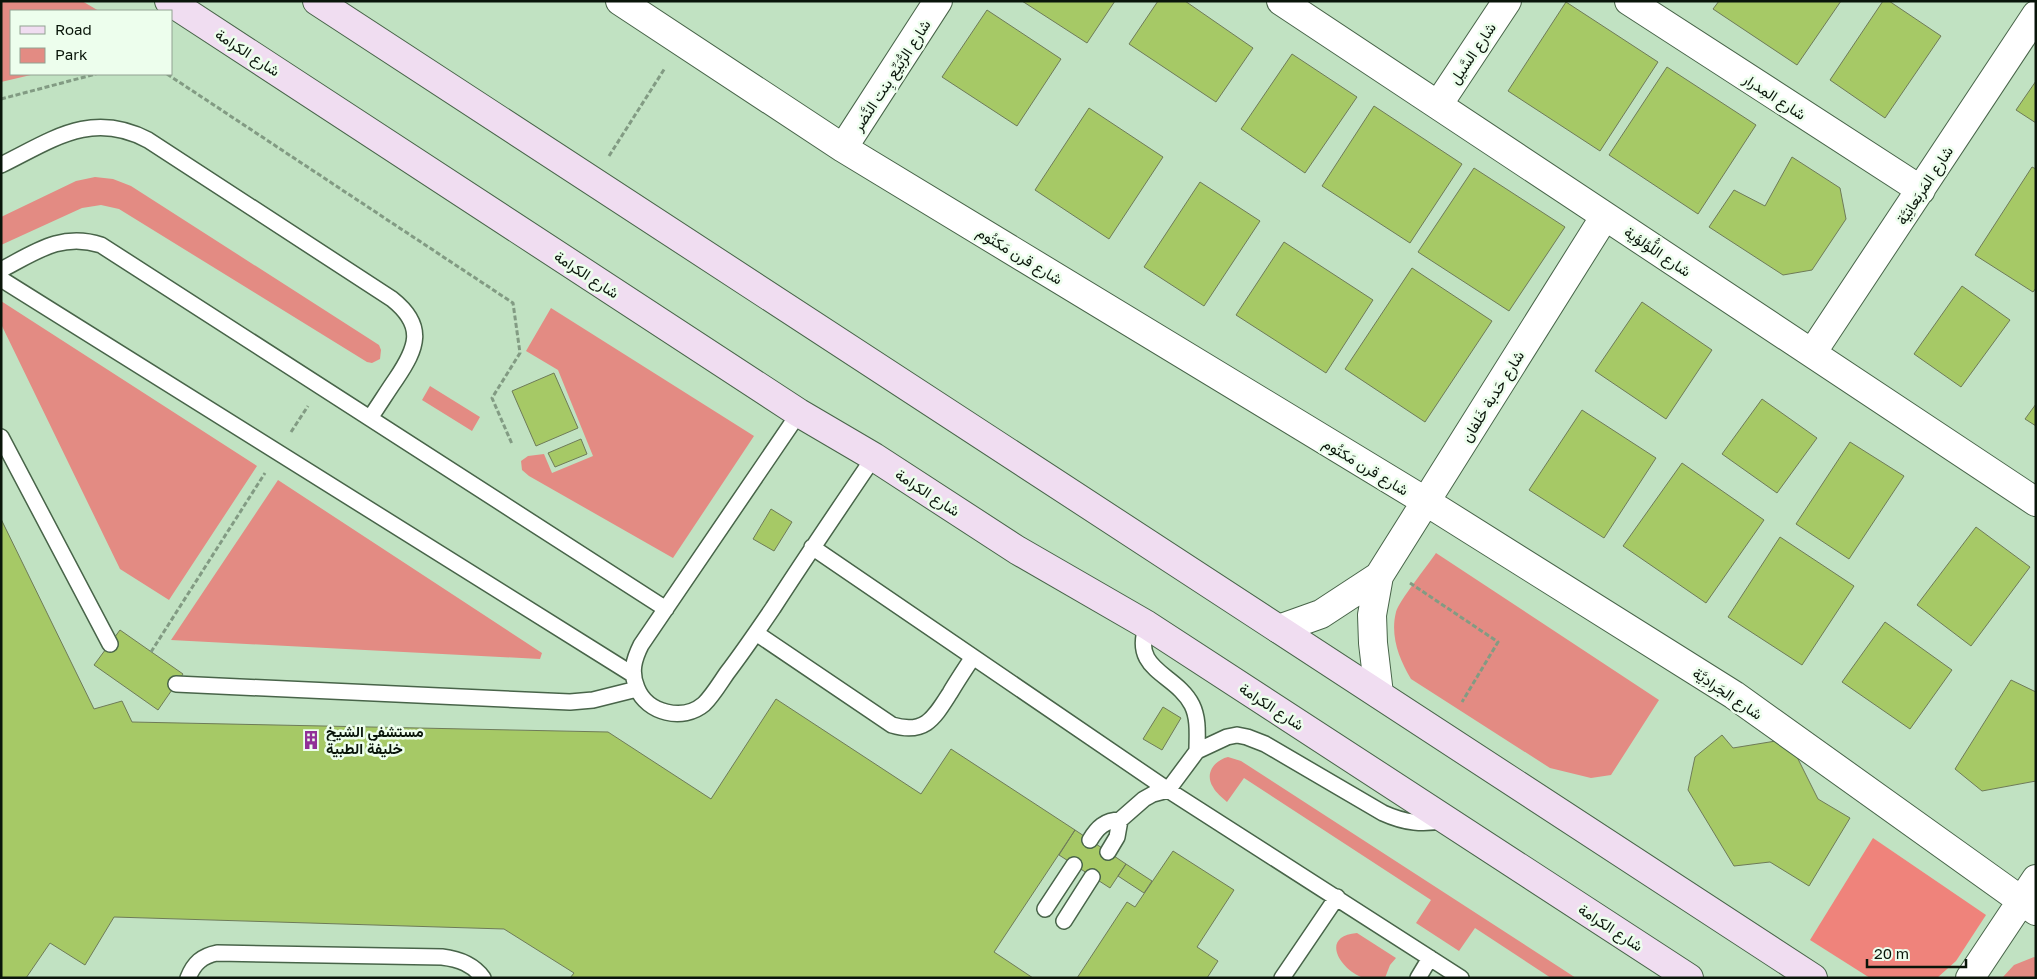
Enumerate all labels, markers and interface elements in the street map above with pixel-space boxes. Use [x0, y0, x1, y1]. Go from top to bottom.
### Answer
legend [10, 10, 172, 75]
street label: شارع الرُّبَيِّع بِنت النَّضر [848, 16, 937, 137]
street label: شارع السَّيل [1445, 19, 1502, 89]
text: Road [55, 20, 92, 38]
street label: شارع الكرامة [211, 24, 284, 82]
text: Park [55, 45, 88, 63]
street label: شارع المِدرار [1738, 69, 1810, 125]
street label: شارع المَربَعانِيَّة [1892, 142, 1959, 229]
street label: شارع اللُّؤلؤية [1620, 219, 1697, 282]
street label: شارع قرن مَكتُوم [972, 222, 1066, 290]
street label: شارع الكرامة [550, 246, 623, 304]
street label: شارع حَدبة خَلفان [1457, 347, 1530, 447]
street label: شارع قرن مَكتُوم [1318, 433, 1412, 501]
street label: شارع الكرامة [891, 464, 964, 522]
street label: شارع الجَرادِيَّة [1688, 663, 1766, 725]
street label: شارع الكرامة [1235, 678, 1308, 736]
place label: مستشفي الشيخ خليفة الطبية [326, 722, 424, 758]
building icon: مستشفي الشيخ خليفة الطبية [300, 729, 322, 751]
street label: شارع الكرامة [1574, 899, 1647, 957]
scale bar [1867, 936, 1966, 968]
text: 20 m [1874, 944, 1909, 962]

